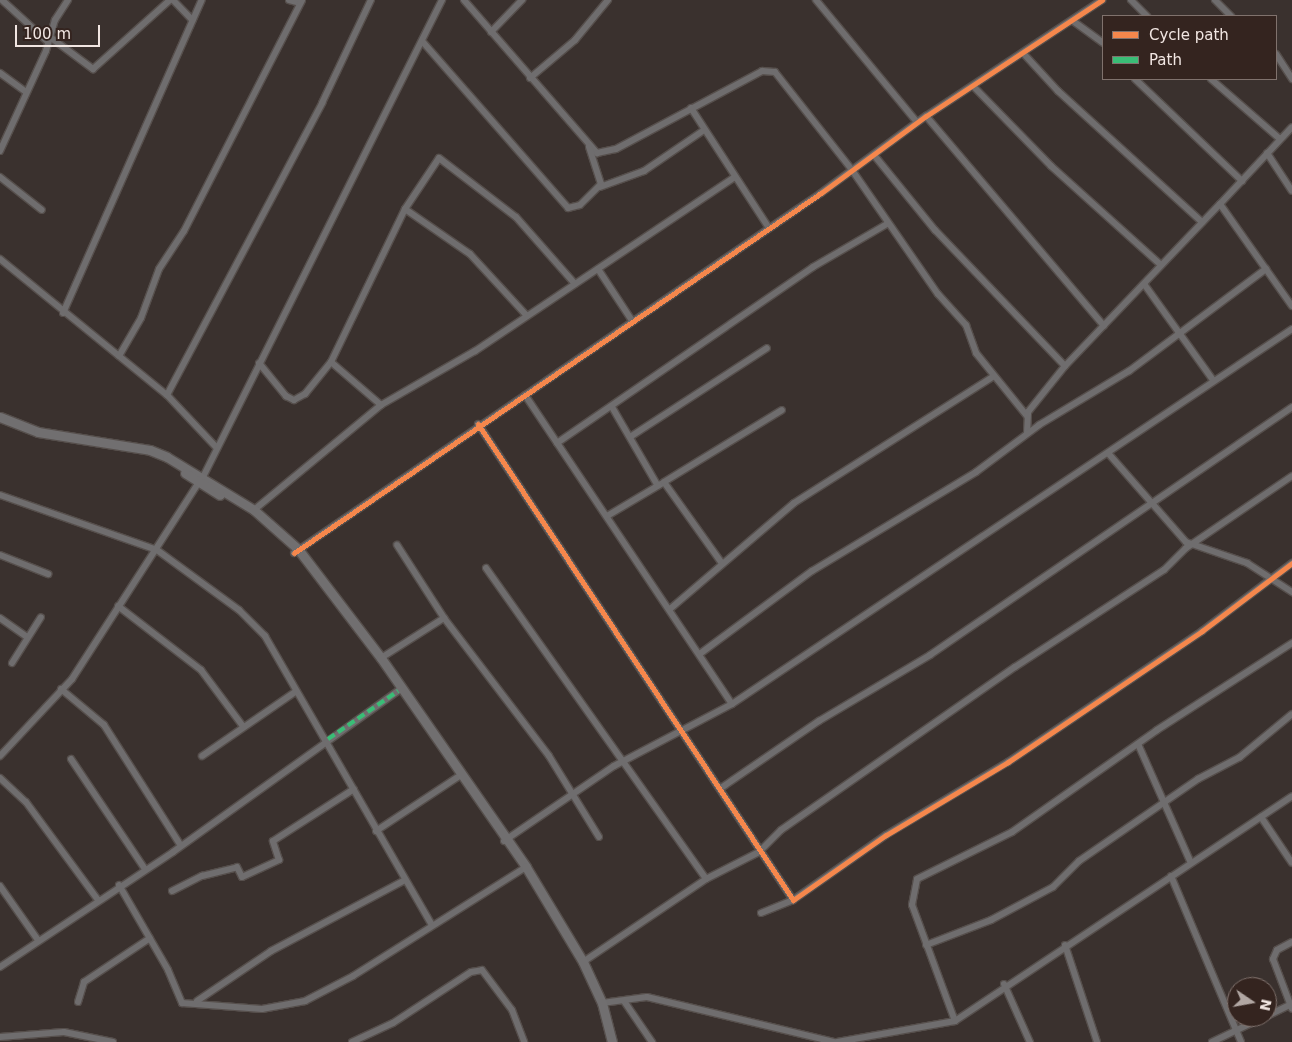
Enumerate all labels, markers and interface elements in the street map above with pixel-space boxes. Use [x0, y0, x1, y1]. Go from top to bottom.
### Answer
scale bar [18, 15, 102, 47]
legend [1102, 15, 1277, 80]
text: 100 m [23, 25, 71, 43]
text: Cycle path [1149, 26, 1229, 44]
text: Path [1149, 51, 1182, 69]
north arrow [1227, 977, 1277, 1027]
text: N [1257, 998, 1275, 1012]

